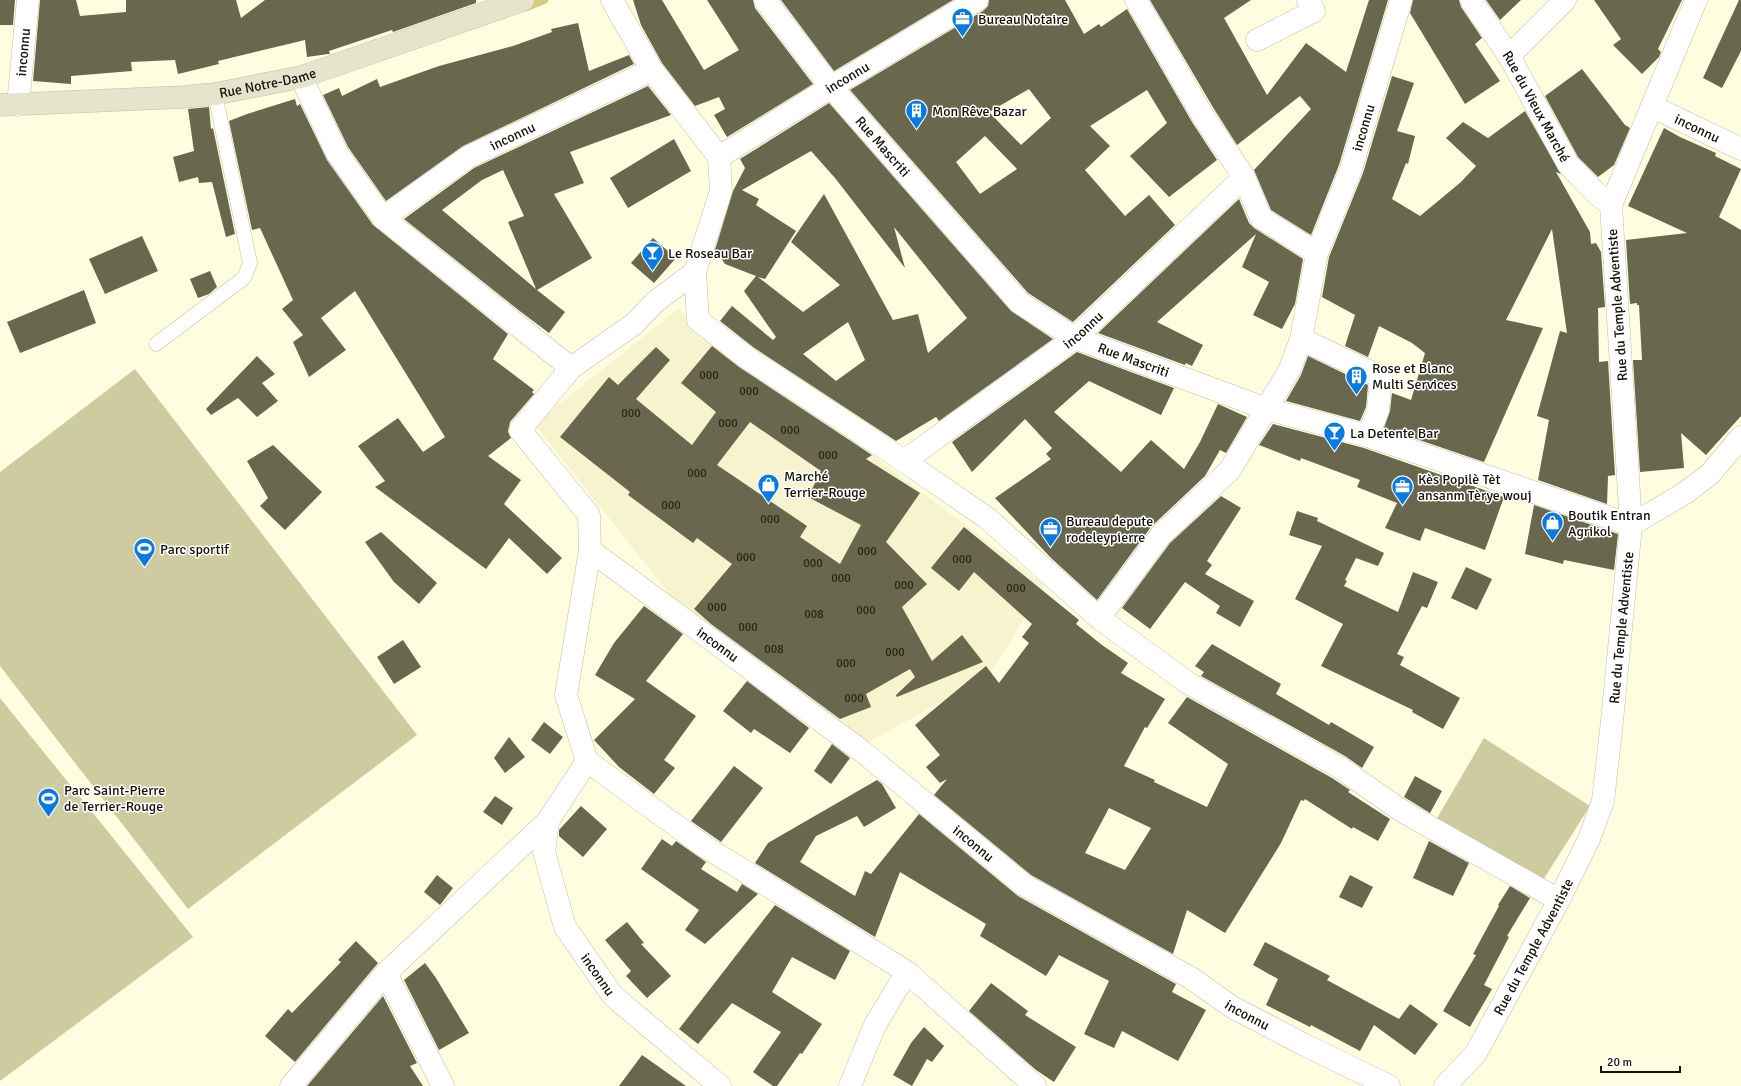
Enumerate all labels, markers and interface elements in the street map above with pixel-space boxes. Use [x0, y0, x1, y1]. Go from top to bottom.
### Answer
office icon: Bureau Notaire [950, 6, 976, 39]
place label: Bureau Notaire [978, 11, 1068, 28]
street label: inconnu [13, 27, 34, 77]
street label: Rue du Vieux Marché [1499, 47, 1573, 165]
street label: inconnu [822, 58, 873, 97]
street label: Rue Notre-Dame [218, 64, 318, 102]
building icon: Mon Rêve Bazar [903, 98, 929, 131]
street label: inconnu [1349, 102, 1379, 153]
place label: Mon Rêve Bazar [932, 103, 1028, 120]
street label: inconnu [1672, 111, 1722, 147]
street label: Rue Mascriti [851, 113, 914, 180]
street label: inconnu [487, 118, 538, 154]
street label: Rue du Temple Adventiste [1604, 228, 1631, 382]
bar icon: Le Roseau Bar [639, 240, 665, 273]
place label: Le Roseau Bar [668, 245, 753, 262]
street label: inconnu [1060, 308, 1107, 353]
street label: Rue Mascriti [1095, 339, 1172, 381]
place label: Rose et Blanc Multi Services [1372, 360, 1457, 393]
building icon: Rose et Blanc Multi Services [1344, 363, 1370, 396]
house number: 000 [699, 368, 719, 383]
house number: 000 [739, 384, 759, 399]
house number: 000 [621, 406, 641, 421]
house number: 000 [718, 416, 738, 431]
bar icon: La Detente Bar [1321, 420, 1347, 453]
house number: 000 [780, 423, 800, 438]
place label: La Detente Bar [1350, 425, 1439, 442]
house number: 000 [818, 448, 838, 463]
house number: 000 [687, 466, 707, 481]
place label: Marché Terrier-Rouge [784, 468, 866, 501]
shop icon: Marché Terrier-Rouge [755, 471, 781, 504]
place label: Kès Popilè Tèt ansanm Tèrye wouj [1418, 471, 1532, 504]
office icon: Kès Popilè Tèt ansanm Tèrye wouj [1389, 474, 1415, 507]
house number: 000 [661, 498, 681, 513]
place label: Boutik Entran Agrikol [1568, 507, 1651, 540]
shop icon: Boutik Entran Agrikol [1540, 510, 1566, 543]
house number: 000 [760, 512, 780, 527]
place label: Bureau depute rodeleypierre [1066, 513, 1153, 546]
office icon: Bureau depute rodeleypierre [1038, 516, 1064, 549]
sports icon: Parc sportif [131, 536, 157, 569]
place label: Parc sportif [160, 541, 230, 558]
house number: 000 [857, 544, 877, 559]
house number: 000 [736, 550, 756, 565]
street label: Rue du Temple Adventiste [1606, 551, 1637, 705]
house number: 000 [952, 552, 972, 567]
house number: 000 [803, 556, 823, 571]
house number: 000 [831, 571, 851, 586]
house number: 000 [894, 578, 914, 593]
house number: 000 [1006, 581, 1026, 596]
house number: 000 [707, 600, 727, 615]
house number: 000 [856, 603, 876, 618]
house number: 008 [804, 607, 824, 622]
house number: 000 [738, 620, 758, 635]
street label: inconnu [693, 624, 742, 666]
house number: 008 [764, 642, 784, 657]
house number: 000 [885, 645, 905, 660]
house number: 000 [836, 656, 856, 671]
house number: 000 [844, 691, 864, 706]
place label: Parc Saint-Pierre de Terrier-Rouge [64, 782, 165, 815]
sports icon: Parc Saint-Pierre de Terrier-Rouge [35, 785, 61, 818]
street label: inconnu [949, 822, 997, 866]
street label: Rue du Temple Adventiste [1490, 876, 1577, 1018]
street label: inconnu [577, 950, 618, 999]
street label: inconnu [1221, 996, 1272, 1034]
scale bar [1601, 1048, 1680, 1074]
text: 20 m [1607, 1055, 1632, 1070]

